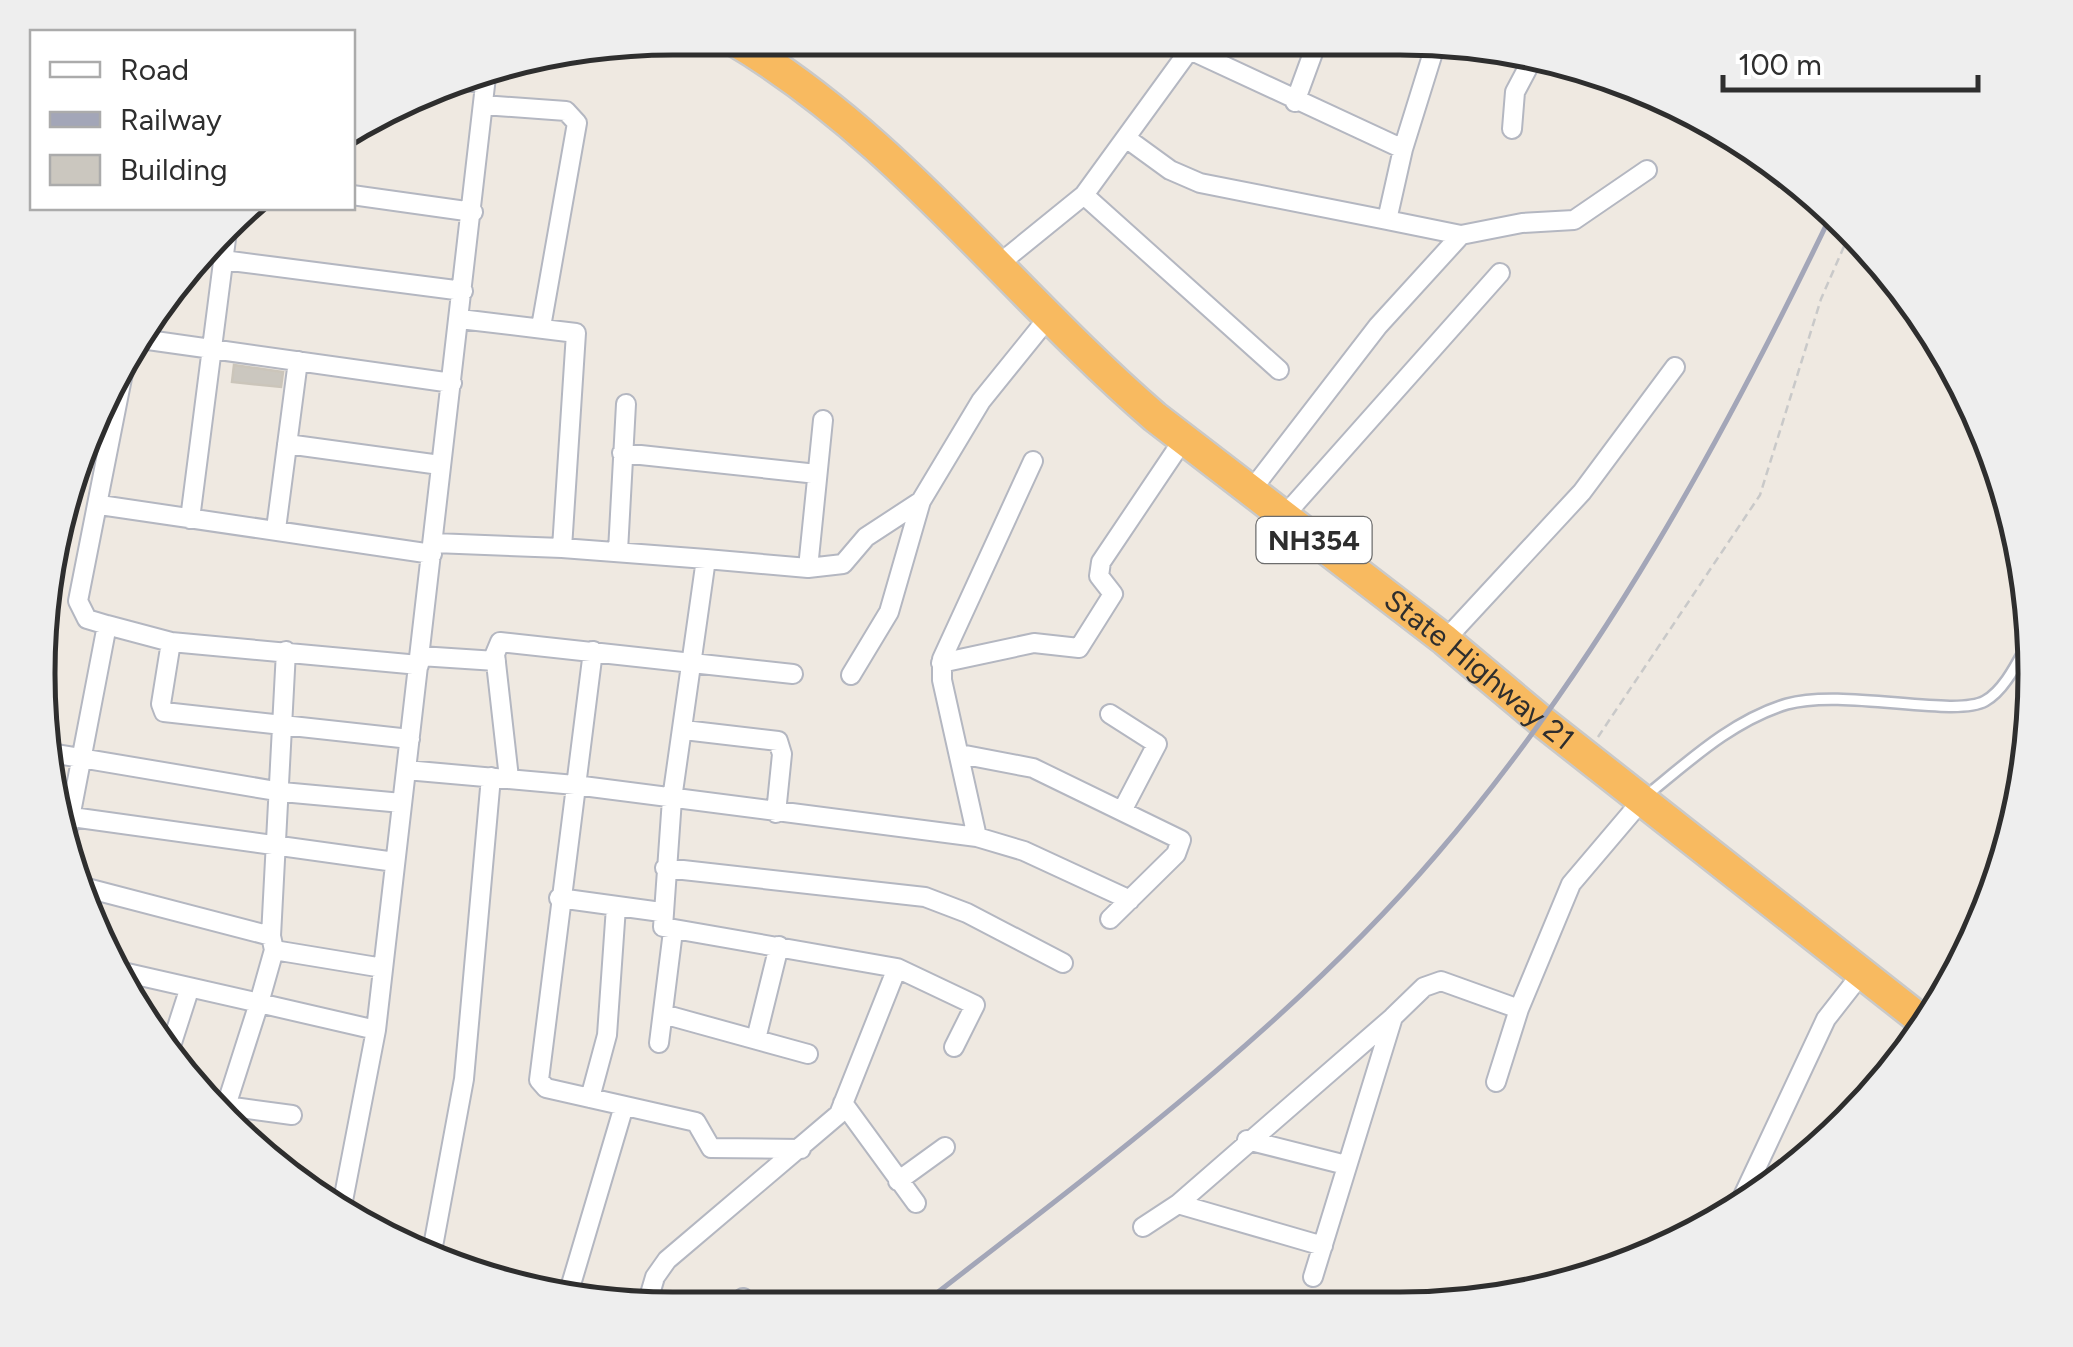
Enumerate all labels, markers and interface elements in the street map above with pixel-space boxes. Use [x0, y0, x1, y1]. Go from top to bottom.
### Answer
legend [30, 30, 355, 210]
scale bar [1723, 30, 1978, 92]
text: 100 m [1738, 46, 1822, 83]
text: Road [120, 51, 189, 88]
text: Railway [120, 101, 222, 138]
text: Building [120, 151, 228, 188]
road number: NH354 [1256, 517, 1372, 563]
street label: State Highway 21 [1377, 581, 1582, 758]

